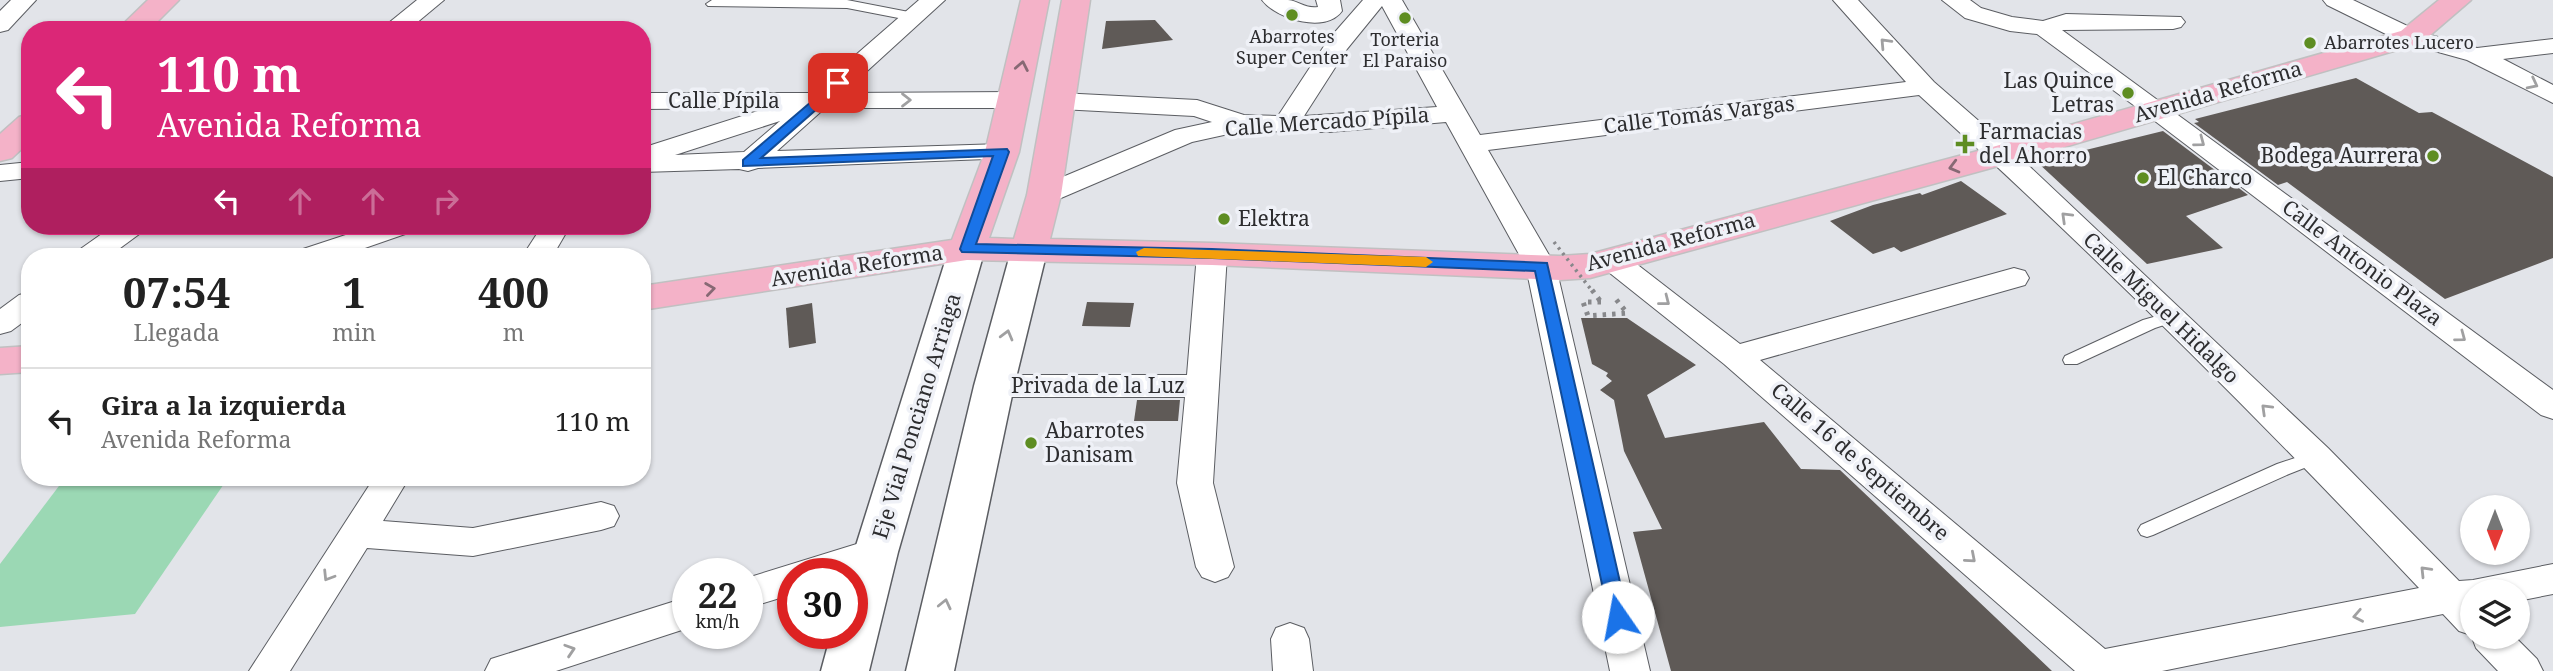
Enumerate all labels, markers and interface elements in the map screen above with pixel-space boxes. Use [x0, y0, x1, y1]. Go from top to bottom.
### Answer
marker: Abarrotes Super Center [1284, 7, 1300, 23]
marker: Torteria El Paraiso [1397, 10, 1413, 26]
place label: Abarrotes Super Center [1236, 24, 1348, 69]
place label: Torteria El Paraiso [1363, 27, 1448, 72]
place label: Abarrotes Lucero [2324, 30, 2474, 54]
marker: Abarrotes Lucero [2302, 35, 2318, 51]
one-way arrow [1880, 38, 1893, 51]
text: 110 m [157, 40, 301, 106]
icon: left [42, 49, 133, 140]
pin [808, 53, 868, 113]
street label: Avenida Reforma [2130, 54, 2305, 128]
one-way arrow [1014, 60, 1029, 72]
icon: arrive [819, 64, 857, 102]
place label: Las Quince Letras [2003, 66, 2114, 118]
one-way arrow [2525, 76, 2538, 89]
marker: Las Quince Letras [2120, 85, 2136, 101]
street label: Calle Pípila [668, 86, 780, 114]
street label: Calle Tomás Vargas [1602, 88, 1796, 140]
one-way arrow [902, 92, 912, 108]
street label: Calle Mercado Pípila [1224, 100, 1430, 142]
text: Avenida Reforma [157, 103, 422, 146]
place label: Farmacias del Ahorro [1979, 117, 2087, 169]
one-way arrow [2192, 134, 2205, 146]
marker: Farmacias del Ahorro [1957, 136, 1973, 152]
place label: Bodega Aurrera [2260, 141, 2419, 169]
marker: Bodega Aurrera [2425, 148, 2441, 164]
one-way arrow [1948, 159, 1960, 174]
place label: El Charco [2157, 163, 2252, 191]
marker: El Charco [2135, 170, 2151, 186]
icon: left [208, 182, 246, 220]
icon: ahead [281, 182, 319, 220]
icon: ahead [354, 182, 392, 220]
icon: right [427, 182, 465, 220]
street label: Calle Antonio Plaza [2277, 193, 2448, 332]
place label: Elektra [1238, 204, 1310, 232]
street label: Avenida Reforma [1583, 205, 1758, 277]
marker: Elektra [1216, 211, 1232, 227]
one-way arrow [2061, 213, 2074, 226]
street label: Calle Miguel Hidalgo [2078, 225, 2246, 389]
street label: Avenida Reforma [769, 238, 945, 292]
text: 07:54 [123, 263, 230, 320]
text: 1 [342, 263, 366, 320]
text: 400 [478, 263, 549, 320]
one-way arrow [704, 281, 716, 296]
street label: Eje Vial Ponciano Arriaga [865, 290, 967, 542]
one-way arrow [1658, 293, 1670, 306]
text: Llegada [134, 316, 220, 348]
text: min [332, 316, 376, 348]
text: m [503, 316, 524, 348]
one-way arrow [999, 329, 1013, 341]
one-way arrow [2453, 329, 2465, 342]
street label: Privada de la Luz [1011, 371, 1185, 399]
street label: Calle 16 de Septiembre [1766, 376, 1956, 547]
text: Gira a la izquierda [101, 387, 347, 423]
icon: left [42, 402, 80, 440]
text: 110 m [555, 403, 630, 439]
one-way arrow [2261, 404, 2274, 417]
place label: Abarrotes Danisam [1045, 416, 1145, 468]
text: Avenida Reforma [101, 423, 291, 455]
marker: Abarrotes Danisam [1023, 435, 1039, 451]
north arrow [2460, 495, 2530, 565]
map controls [2460, 495, 2530, 649]
one-way arrow [1963, 550, 1976, 562]
speed limit sign: 30 [777, 558, 868, 649]
one-way arrow [2421, 566, 2434, 579]
one-way arrow [323, 568, 336, 581]
text: 22 [698, 571, 737, 618]
button: layers [2460, 579, 2530, 649]
position arrow [1581, 580, 1655, 654]
one-way arrow [937, 598, 951, 610]
one-way arrow [2352, 608, 2364, 623]
text: km/h [695, 609, 740, 633]
one-way arrow [563, 644, 575, 658]

